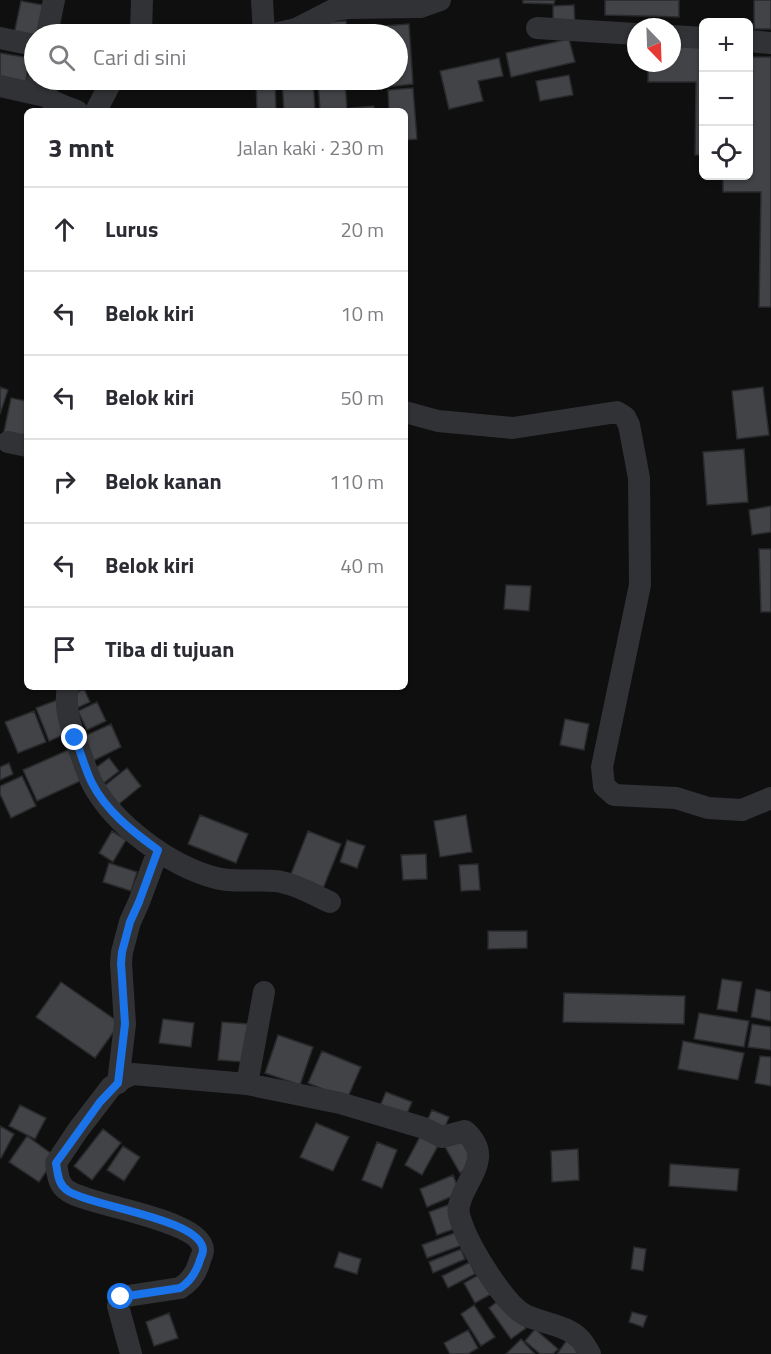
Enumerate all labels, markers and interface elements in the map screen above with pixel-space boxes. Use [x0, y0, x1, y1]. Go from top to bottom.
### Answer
north arrow [627, 18, 681, 72]
map controls [699, 18, 753, 180]
button: + [699, 18, 753, 72]
search box [24, 24, 408, 90]
text: Cari di sini [93, 40, 186, 74]
icon: search [45, 41, 78, 74]
button: − [699, 72, 753, 126]
button: locate [699, 126, 753, 180]
text: 3 mnt [48, 128, 114, 167]
text: Jalan kaki · 230 m [237, 132, 384, 163]
text: Lurus [105, 212, 158, 246]
icon: ahead [48, 213, 81, 246]
text: 20 m [340, 214, 384, 245]
text: Belok kiri [105, 296, 194, 330]
icon: left [48, 297, 81, 330]
text: 10 m [340, 298, 384, 329]
text: Belok kiri [105, 380, 194, 414]
icon: left [48, 381, 81, 414]
text: 50 m [340, 382, 384, 413]
text: Belok kanan [105, 464, 222, 498]
icon: right [48, 465, 81, 498]
text: 110 m [329, 466, 384, 497]
text: Belok kiri [105, 548, 194, 582]
icon: left [48, 549, 81, 582]
text: 40 m [340, 550, 384, 581]
text: Tiba di tujuan [105, 632, 234, 666]
icon: arrive [48, 633, 81, 666]
route end [61, 724, 87, 750]
route start [107, 1283, 133, 1309]

